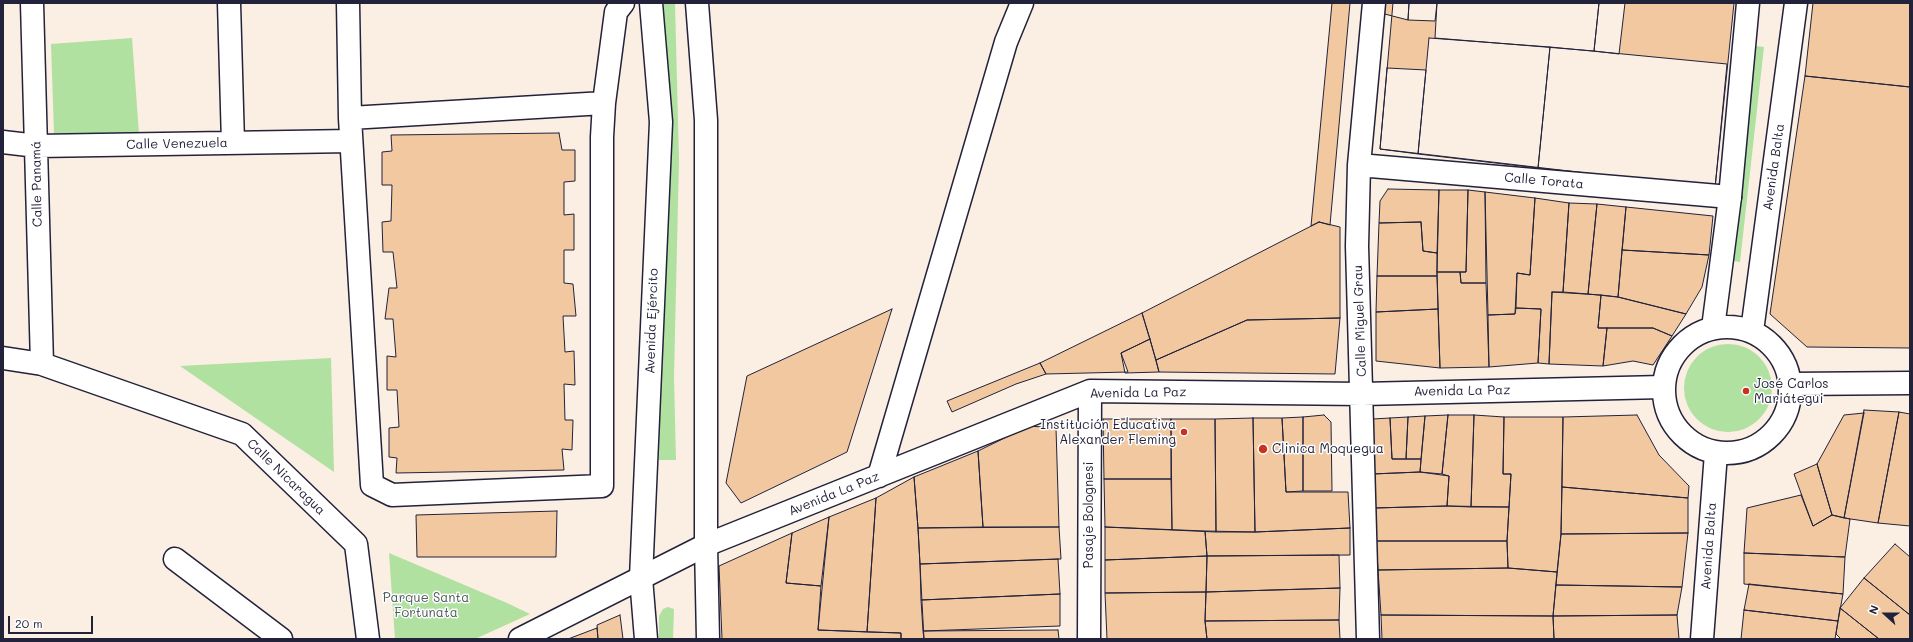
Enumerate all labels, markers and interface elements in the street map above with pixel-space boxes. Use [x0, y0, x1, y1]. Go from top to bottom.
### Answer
street label: Avenida Balta [1760, 123, 1788, 211]
street label: Calle Venezuela [126, 135, 228, 153]
street label: Calle Panamá [28, 141, 46, 227]
street label: Calle Torata [1504, 170, 1584, 192]
street label: Calle Miguel Grau [1350, 265, 1370, 377]
street label: Avenida Ejército [642, 268, 662, 374]
place label: José Carlos Mariátegui [1754, 376, 1829, 407]
street label: Avenida La Paz [1414, 382, 1510, 400]
street label: Avenida La Paz [1090, 384, 1186, 402]
marker: José Carlos Mariátegui [1741, 386, 1751, 396]
place label: Institución Educativa Alexander Fleming [1040, 417, 1176, 448]
marker: Institución Educativa Alexander Fleming [1179, 427, 1189, 437]
street label: Calle Nicaragua [244, 436, 328, 518]
place label: Clinica Moquegua [1272, 441, 1384, 457]
marker: Clinica Moquegua [1257, 443, 1269, 455]
street label: Pasaje Bolognesi [1081, 462, 1097, 568]
street label: Avenida La Paz [786, 469, 882, 519]
street label: Avenida Balta [1698, 502, 1720, 590]
park label: Parque Santa Fortunata [383, 590, 469, 621]
north arrow [1865, 594, 1905, 634]
text: N [1865, 603, 1882, 616]
scale bar [10, 608, 95, 634]
text: 20 m [15, 615, 43, 631]

